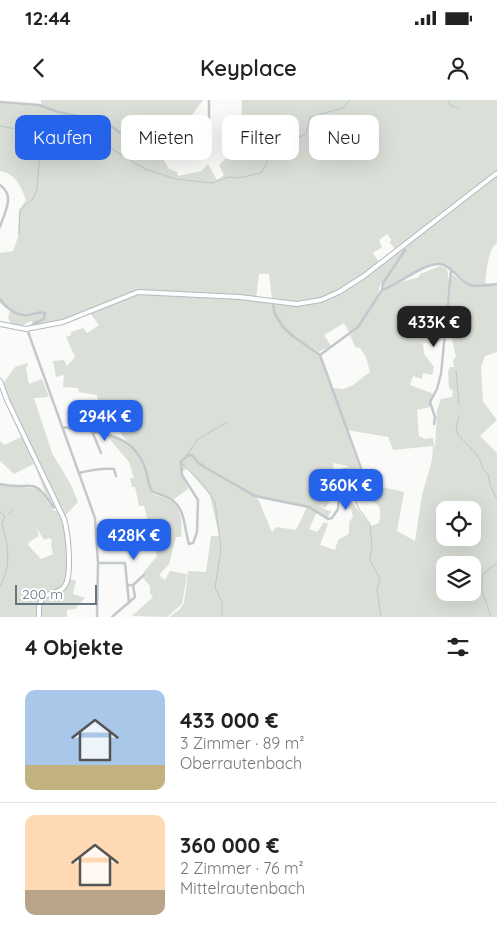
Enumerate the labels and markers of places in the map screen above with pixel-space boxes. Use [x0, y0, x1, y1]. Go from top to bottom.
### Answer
pin: 433K € [393, 306, 475, 348]
pin: 294K € [64, 400, 146, 442]
pin: 360K € [305, 468, 387, 511]
pin: 428K € [93, 518, 175, 561]

